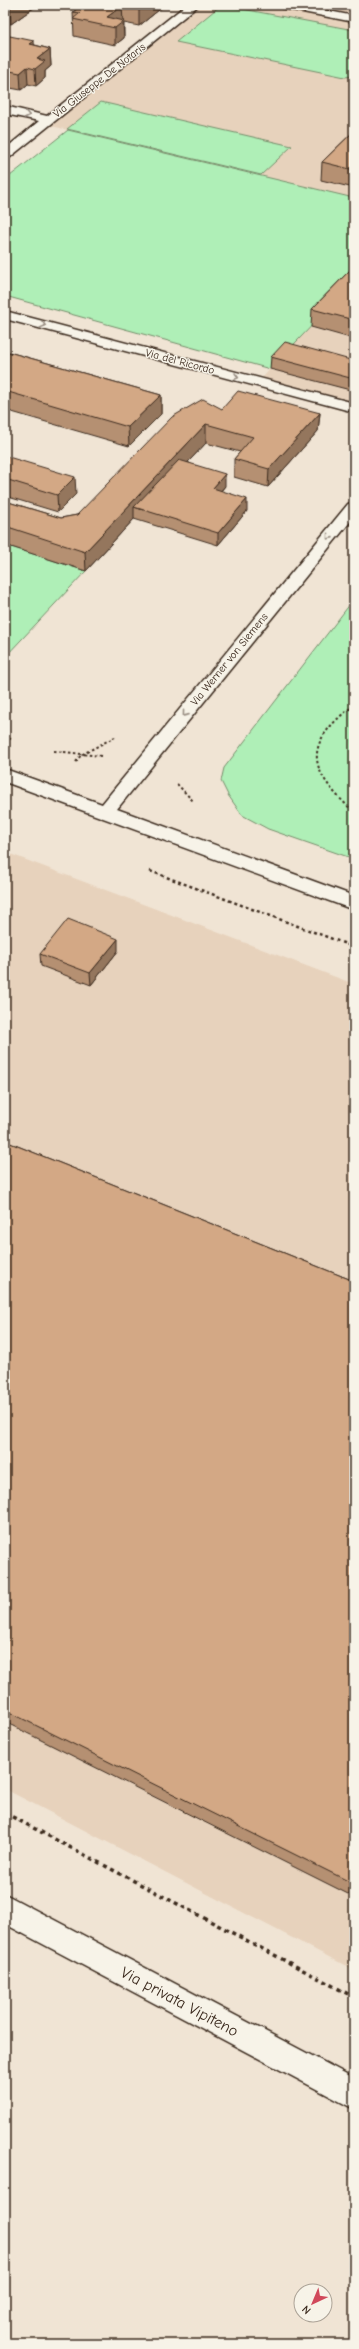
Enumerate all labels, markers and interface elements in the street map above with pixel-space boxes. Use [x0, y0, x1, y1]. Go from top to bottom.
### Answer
street label: Via Giuseppe De Notaris [51, 40, 148, 121]
one-way arrow [24, 111, 30, 119]
one-way arrow [39, 320, 46, 329]
street label: Via del Ricordo [144, 346, 216, 377]
one-way arrow [233, 372, 239, 380]
one-way arrow [327, 533, 334, 540]
street label: Via Werner von Siemens [188, 610, 271, 708]
one-way arrow [182, 709, 189, 716]
street label: Via privata Vipiteno [118, 1963, 241, 2040]
north arrow [293, 2283, 333, 2323]
text: N [299, 2303, 314, 2317]

